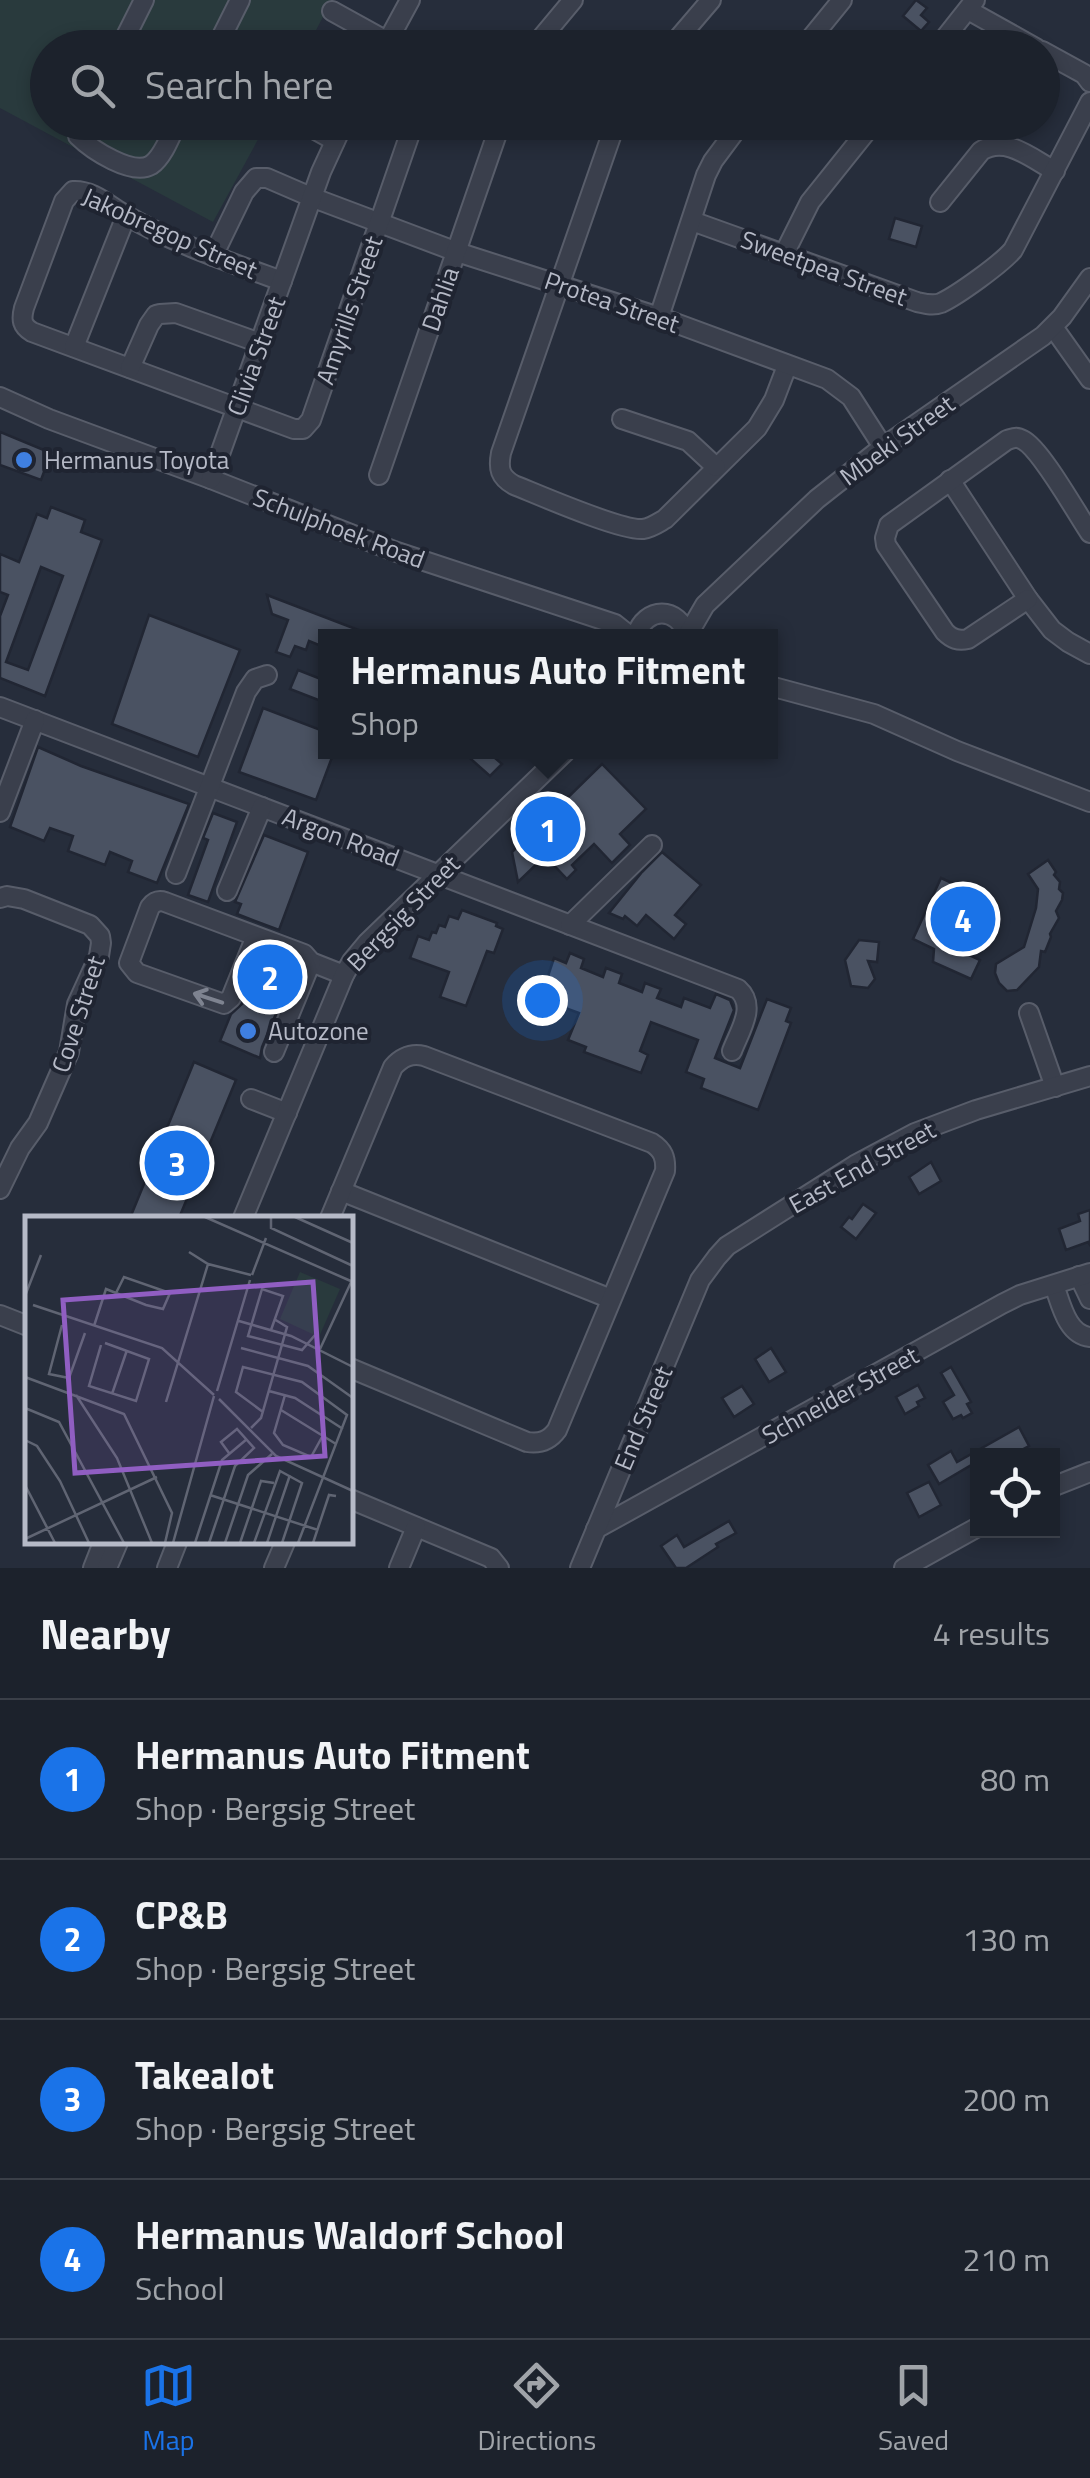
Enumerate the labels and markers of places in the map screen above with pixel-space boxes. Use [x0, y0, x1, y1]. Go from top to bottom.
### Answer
place label: Hermanus Toyota [44, 441, 230, 479]
marker: Hermanus Toyota [13, 449, 35, 471]
pin: 1 [516, 792, 580, 866]
pin: 4 [930, 882, 996, 956]
pin: 2 [238, 940, 302, 1014]
place label: Autozone [268, 1012, 369, 1050]
marker: Autozone [237, 1020, 259, 1042]
pin: 3 [144, 1126, 210, 1200]

